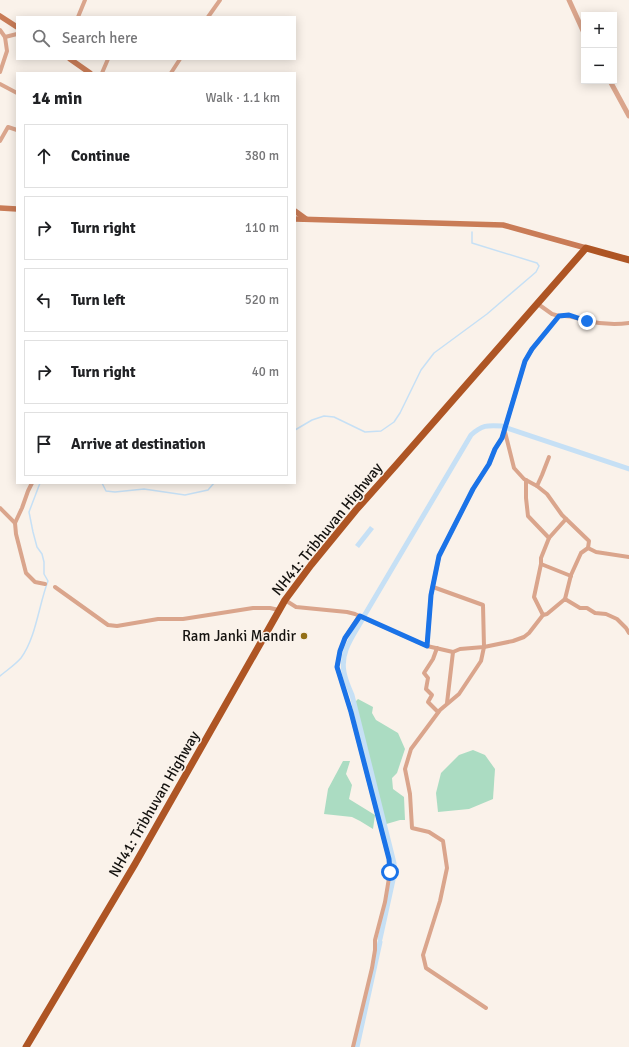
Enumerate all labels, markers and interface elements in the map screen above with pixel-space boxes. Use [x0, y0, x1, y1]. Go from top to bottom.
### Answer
map controls [581, 12, 617, 84]
button: + [581, 12, 617, 48]
search box [16, 16, 296, 60]
icon: search [30, 27, 52, 49]
text: Search here [62, 29, 138, 47]
button: − [581, 48, 617, 84]
text: 14 min [32, 88, 82, 109]
text: Walk · 1.1 km [206, 90, 280, 106]
icon: ahead [33, 145, 55, 167]
text: Continue [71, 147, 130, 165]
text: 380 m [245, 148, 279, 164]
icon: right [33, 217, 55, 239]
text: Turn right [71, 219, 136, 237]
text: 110 m [245, 220, 279, 236]
icon: left [33, 289, 55, 311]
text: Turn left [71, 291, 125, 309]
text: 520 m [245, 292, 279, 308]
route end [578, 312, 596, 330]
icon: right [33, 361, 55, 383]
text: Turn right [71, 363, 136, 381]
text: 40 m [252, 364, 279, 380]
icon: arrive [33, 433, 55, 455]
text: Arrive at destination [71, 435, 206, 453]
street label: NH41: Tribhuvan Highway [268, 459, 386, 599]
place label: Ram Janki Mandir [182, 627, 296, 645]
marker: Ram Janki Mandir [299, 631, 309, 641]
street label: NH41: Tribhuvan Highway [105, 728, 203, 880]
route start [381, 863, 399, 881]

